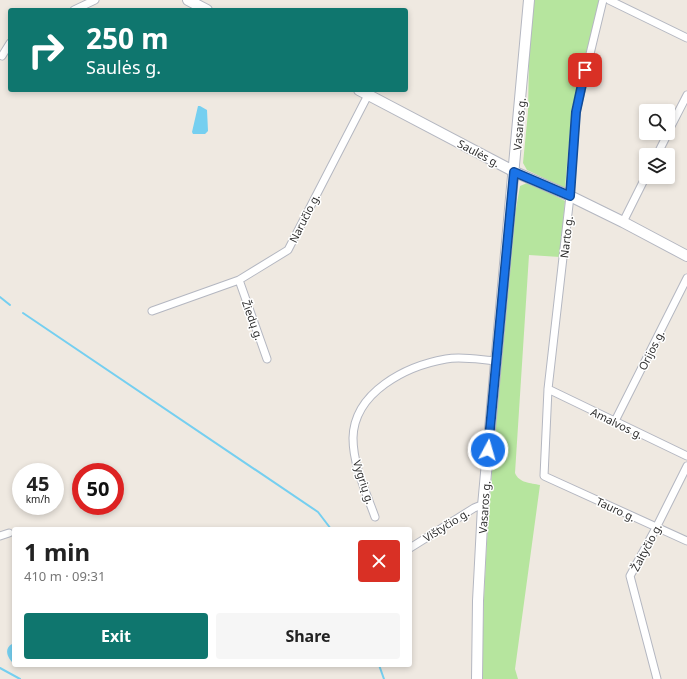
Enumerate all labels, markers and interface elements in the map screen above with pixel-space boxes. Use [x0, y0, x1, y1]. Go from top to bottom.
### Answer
text: 250 m [86, 19, 169, 57]
icon: right [20, 24, 72, 76]
pin [568, 53, 602, 87]
text: Saulės g. [86, 55, 161, 79]
icon: arrive [574, 59, 596, 81]
street label: Vasaros g. [509, 97, 529, 151]
map controls [639, 104, 675, 184]
button: search [639, 104, 675, 140]
street label: Saulės g. [455, 136, 503, 170]
button: layers [639, 148, 675, 184]
street label: Naručio g. [285, 191, 323, 245]
street label: Narto g. [556, 215, 576, 259]
street label: Žiedų g. [239, 298, 267, 342]
street label: Orijos g. [634, 327, 668, 373]
street label: Amalvos g. [588, 404, 646, 442]
position arrow [467, 429, 509, 471]
street label: Vygrių g. [350, 458, 378, 506]
speed limit sign: 50 [72, 463, 124, 515]
text: 45 [27, 470, 49, 497]
street label: Vasaros g. [475, 480, 493, 534]
text: km/h [26, 492, 50, 506]
street label: Tauro g. [594, 493, 638, 525]
street label: Vištyčio g. [420, 505, 472, 545]
street label: Žaltyčio g. [627, 520, 665, 574]
text: 1 min [24, 535, 90, 568]
button: close [358, 540, 400, 582]
text: 410 m · 09:31 [24, 567, 105, 585]
button: Exit [24, 613, 208, 659]
button: Share [216, 613, 400, 659]

